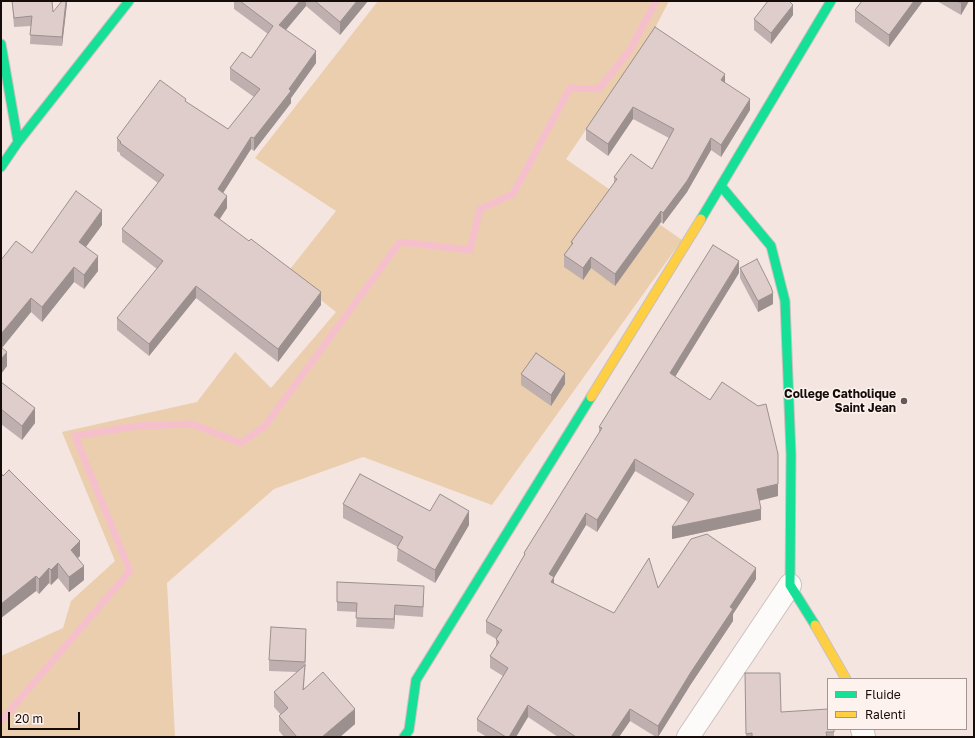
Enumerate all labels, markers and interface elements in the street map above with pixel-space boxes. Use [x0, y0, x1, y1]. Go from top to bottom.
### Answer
place label: College Catholique Saint Jean [784, 387, 896, 415]
marker: College Catholique Saint Jean [899, 396, 909, 406]
legend [827, 678, 967, 730]
text: Fluide [865, 687, 901, 702]
scale bar [10, 704, 82, 730]
text: Ralenti [865, 707, 906, 722]
text: 20 m [15, 711, 43, 726]

